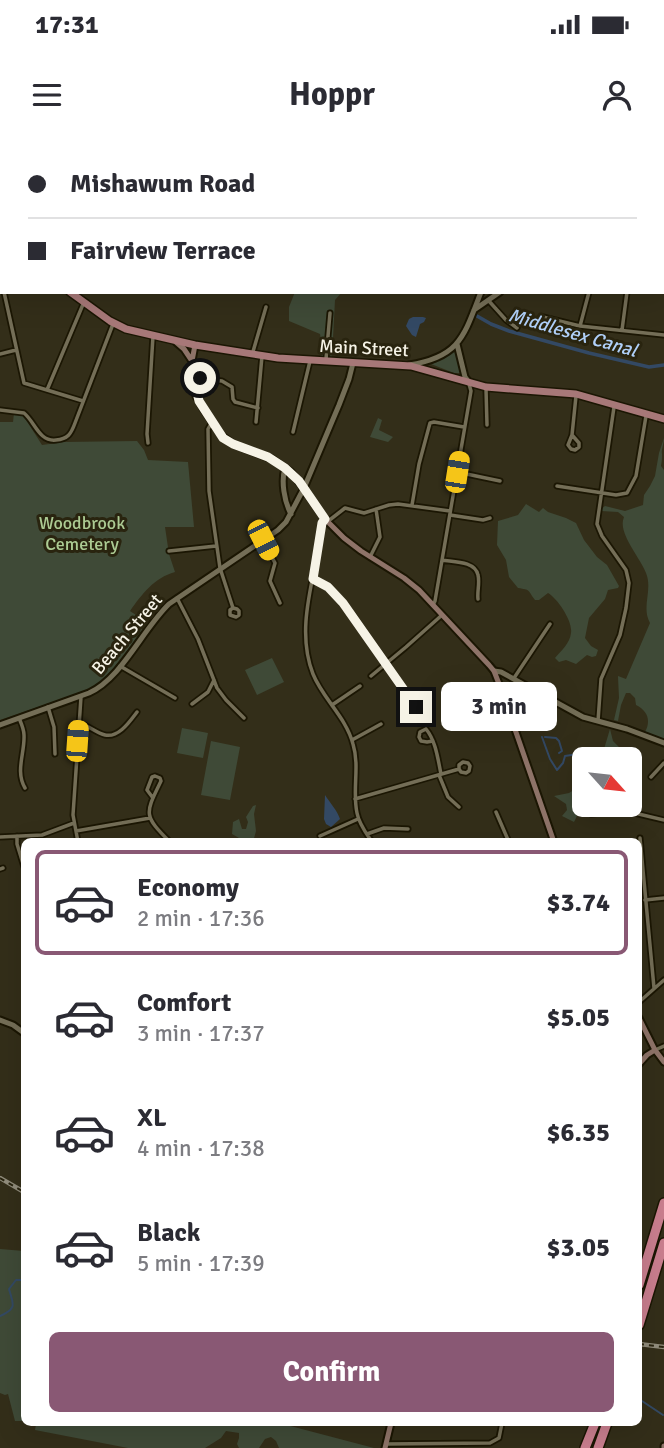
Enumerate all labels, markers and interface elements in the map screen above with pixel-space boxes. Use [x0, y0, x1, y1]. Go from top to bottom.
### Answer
text: 17:31 [35, 9, 99, 41]
text: Hoppr [289, 75, 375, 114]
icon: menu [28, 76, 66, 114]
icon: person [598, 76, 636, 114]
text: Mishawum Road [70, 168, 255, 200]
text: Fairview Terrace [70, 235, 256, 267]
water label: Middlesex Canal [506, 303, 641, 363]
street label: Main Street [319, 335, 409, 361]
route start [184, 362, 216, 394]
car [444, 450, 471, 494]
park label: Woodbrook Cemetery [39, 512, 125, 555]
car [245, 517, 282, 563]
street label: Beach Street [87, 589, 167, 679]
callout: 3 min [440, 682, 556, 732]
route end [400, 691, 432, 723]
text: 3 min [471, 692, 527, 721]
car [66, 719, 89, 763]
north arrow [572, 747, 642, 817]
map controls [572, 747, 642, 817]
icon: car [53, 871, 116, 934]
text: Economy [137, 872, 239, 904]
text: $3.74 [546, 887, 610, 919]
text: 2 min · 17:36 [137, 904, 265, 933]
icon: car [53, 986, 116, 1049]
text: Comfort [137, 987, 231, 1019]
text: $5.05 [546, 1002, 610, 1034]
text: 3 min · 17:37 [137, 1019, 265, 1048]
icon: car [53, 1101, 116, 1164]
text: XL [137, 1102, 167, 1134]
text: $6.35 [546, 1117, 610, 1149]
text: 4 min · 17:38 [137, 1134, 265, 1163]
icon: car [53, 1216, 116, 1279]
text: Black [137, 1217, 200, 1249]
text: $3.05 [546, 1232, 610, 1264]
text: 5 min · 17:39 [137, 1249, 265, 1278]
button: Confirm [49, 1332, 614, 1412]

